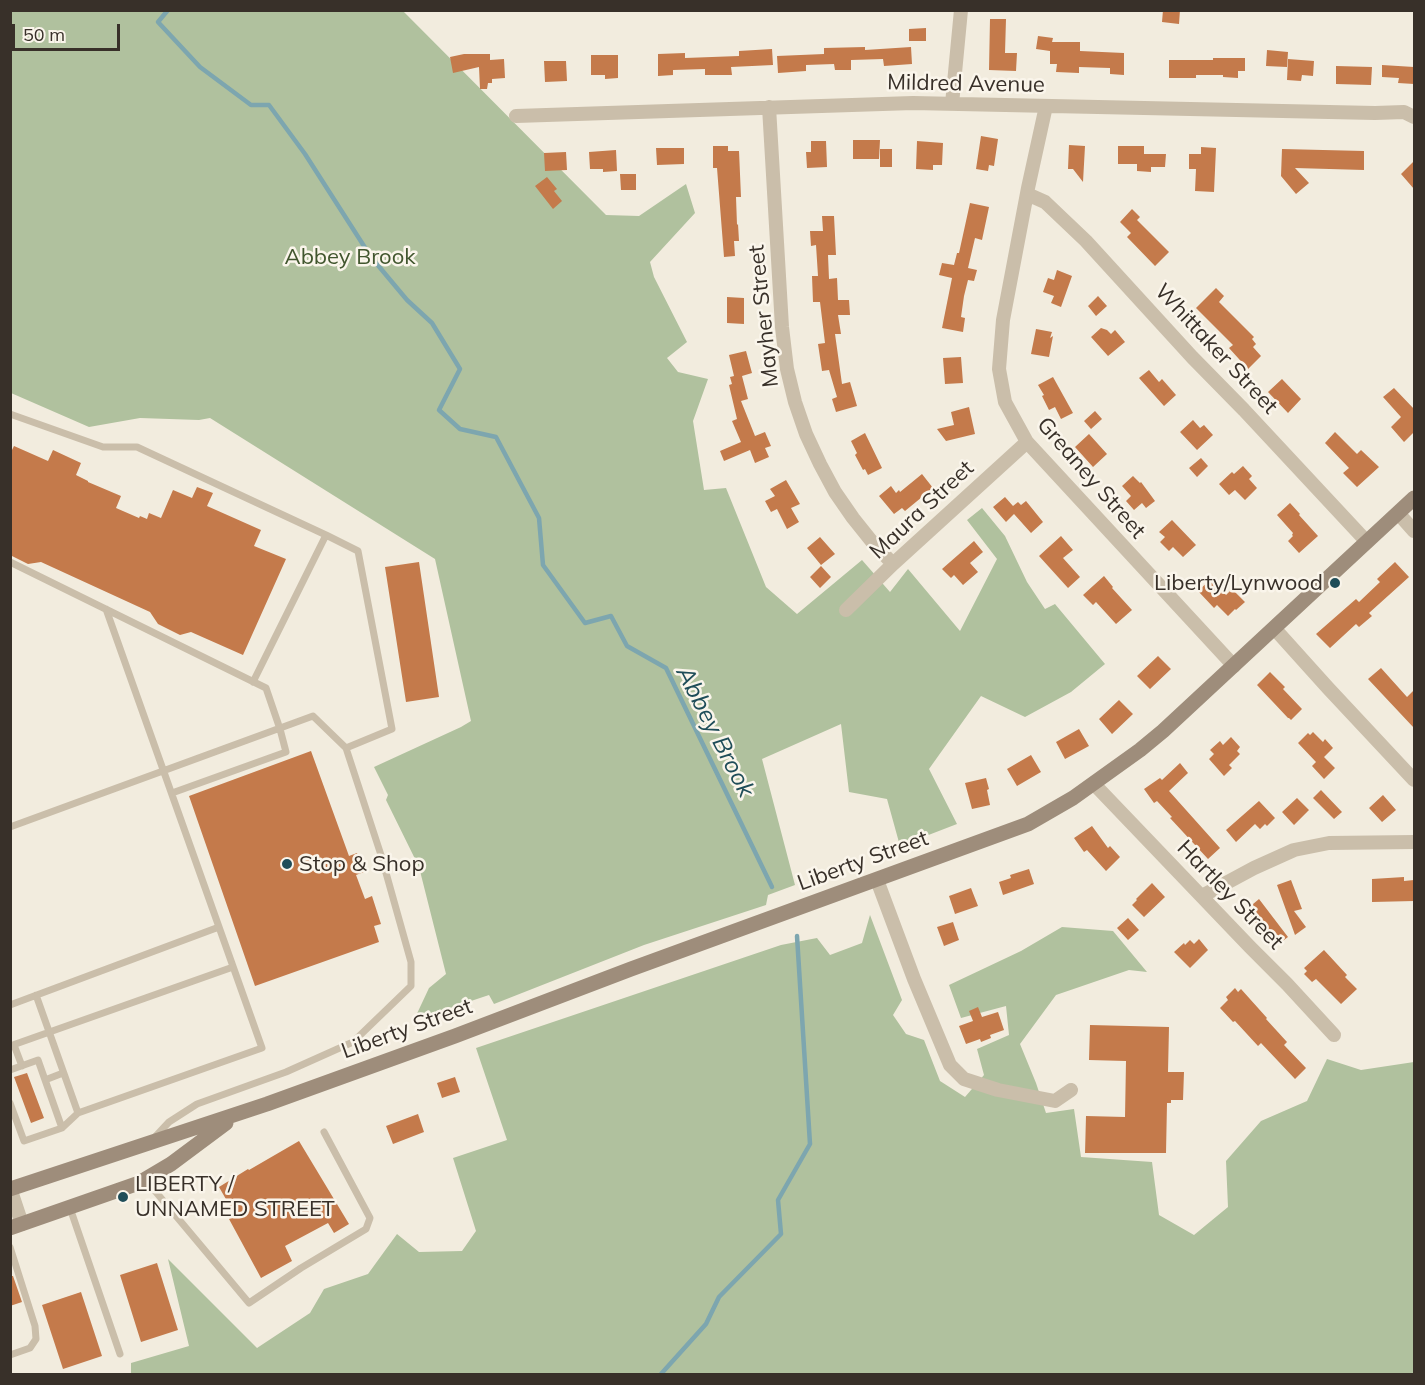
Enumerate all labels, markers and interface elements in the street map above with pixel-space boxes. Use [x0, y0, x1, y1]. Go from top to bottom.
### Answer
scale bar [15, 12, 123, 50]
text: 50 m [23, 23, 65, 46]
street label: Mildred Avenue [887, 69, 1045, 99]
street label: Mayher Street [743, 243, 785, 389]
park label: Abbey Brook [284, 244, 416, 270]
street label: Whittaker Street [1149, 278, 1283, 420]
street label: Greaney Street [1031, 412, 1151, 544]
street label: Maura Street [865, 455, 979, 565]
place label: Liberty/Lynwood [1154, 570, 1323, 596]
marker: Liberty/Lynwood [1328, 576, 1342, 590]
water label: Abbey Brook [670, 662, 760, 802]
street label: Liberty Street [794, 825, 932, 897]
street label: Hartley Street [1171, 835, 1289, 955]
place label: Stop & Shop [299, 851, 425, 877]
marker: Stop & Shop [280, 857, 294, 871]
street label: Liberty Street [338, 993, 476, 1065]
place label: LIBERTY / UNNAMED STREET [135, 1171, 335, 1222]
marker: LIBERTY / UNNAMED STREET [116, 1190, 130, 1204]

